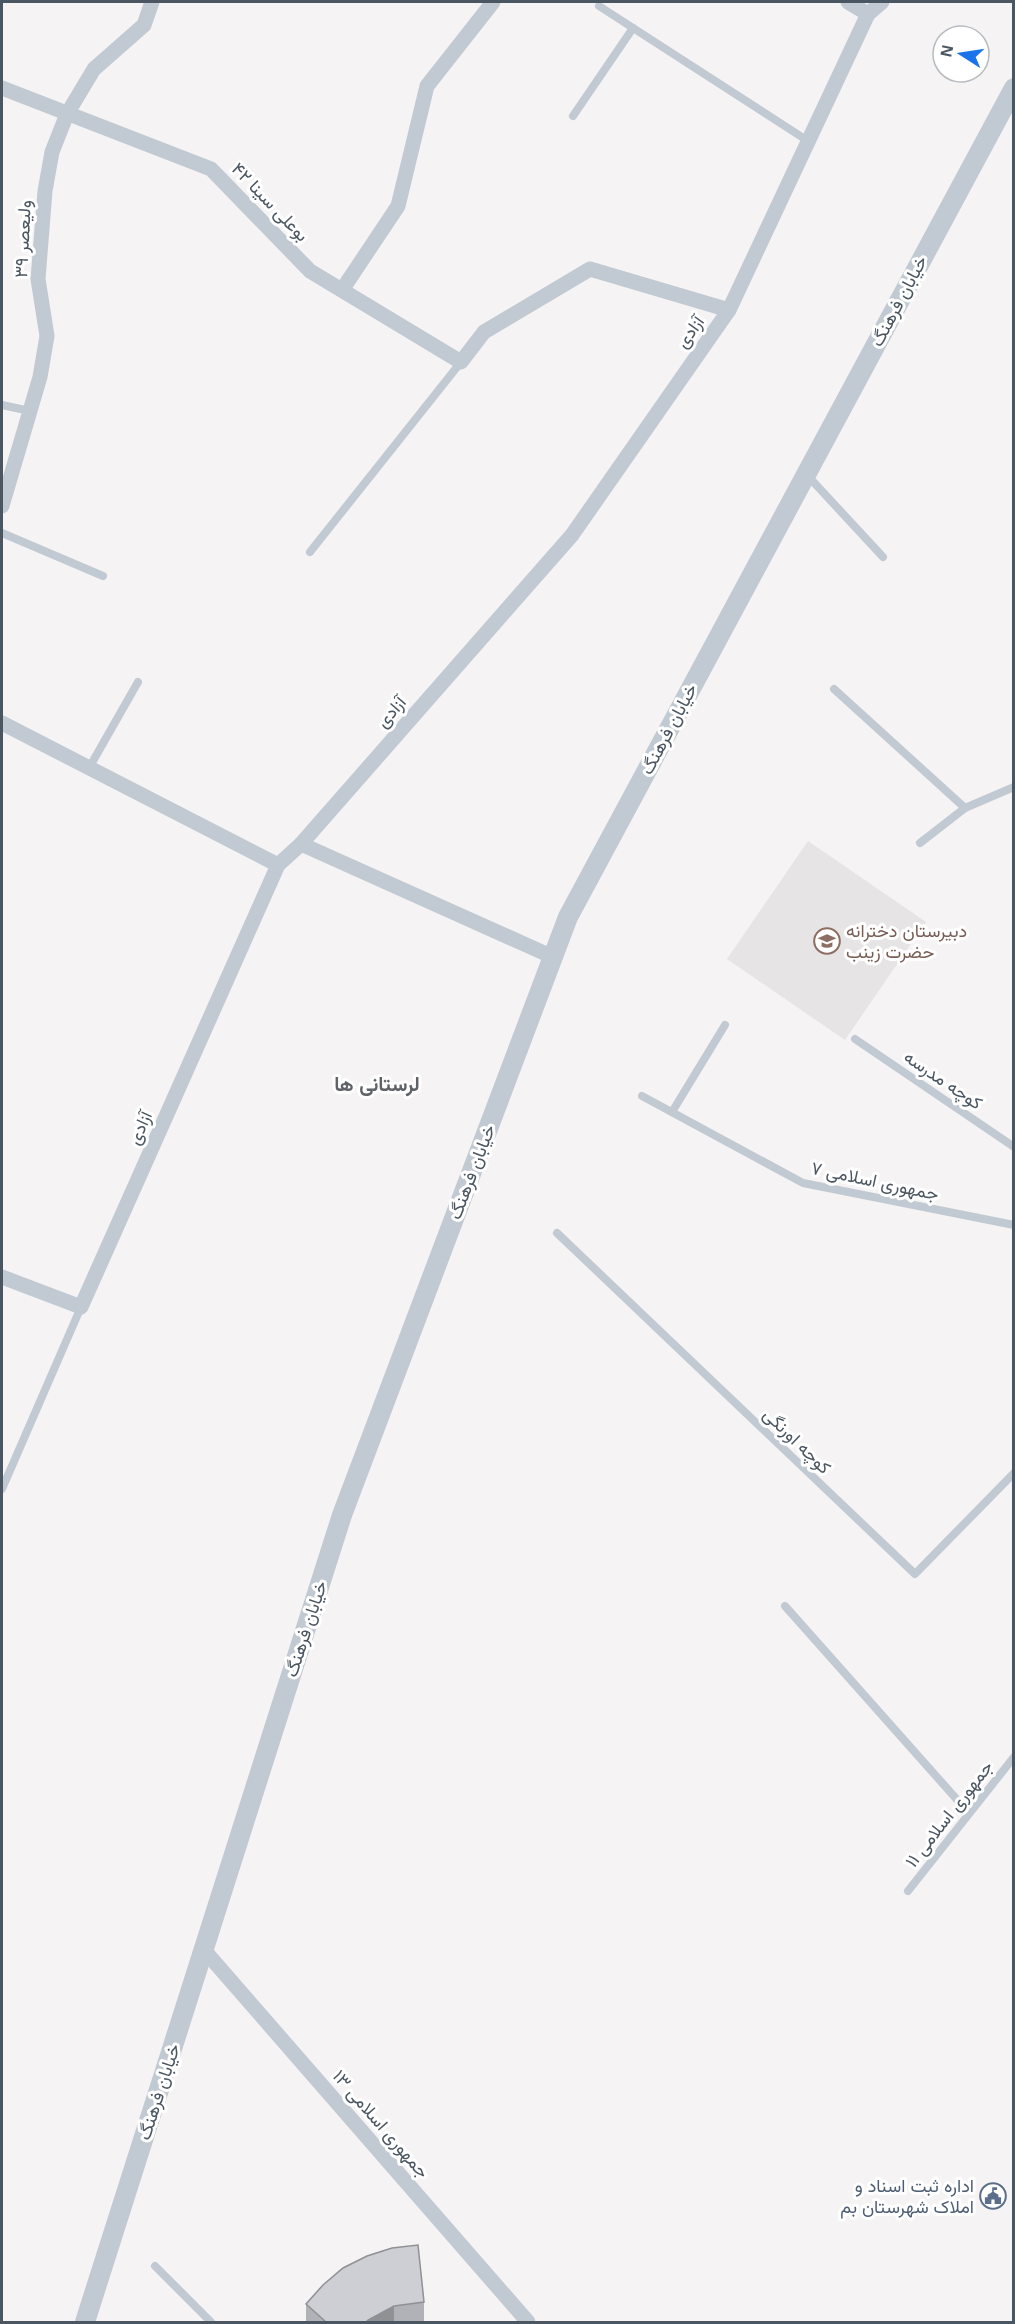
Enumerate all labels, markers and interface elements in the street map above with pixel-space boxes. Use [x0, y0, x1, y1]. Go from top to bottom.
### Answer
north arrow [931, 24, 991, 84]
text: N [937, 44, 956, 58]
street label: بوعلی سینا ۴۲ [227, 159, 312, 246]
street label: ولیعصر ۳۹ [11, 200, 36, 279]
street label: خیابان فرهنگ [867, 252, 932, 350]
street label: آزادی [672, 311, 710, 352]
street label: خیابان فرهنگ [637, 680, 702, 778]
street label: آزادی [372, 691, 412, 732]
place label: دبیرستان دخترانه حضرت زینب [846, 921, 967, 963]
school or university icon: دبیرستان دخترانه حضرت زینب [812, 926, 842, 956]
street label: کوچه مدرسه [899, 1047, 986, 1115]
district label: لرستانی ها [334, 1073, 420, 1097]
street label: آزادی [124, 1106, 158, 1148]
street label: خیابان فرهنگ [445, 1122, 500, 1223]
street label: جمهوری اسلامی ۷ [809, 1158, 940, 1205]
street label: کوچه اورنگی [758, 1404, 835, 1479]
street label: خیابان فرهنگ [281, 1578, 332, 1680]
street label: جمهوری اسلامی ۱۱ [901, 1757, 998, 1872]
street label: خیابان فرهنگ [134, 2041, 185, 2143]
street label: جمهوری اسلامی ۱۳ [328, 2066, 433, 2183]
place label: اداره ثبت اسناد و املاک شهرستان بم [840, 2176, 974, 2219]
public building icon: اداره ثبت اسناد و املاک شهرستان بم [978, 2181, 1008, 2211]

